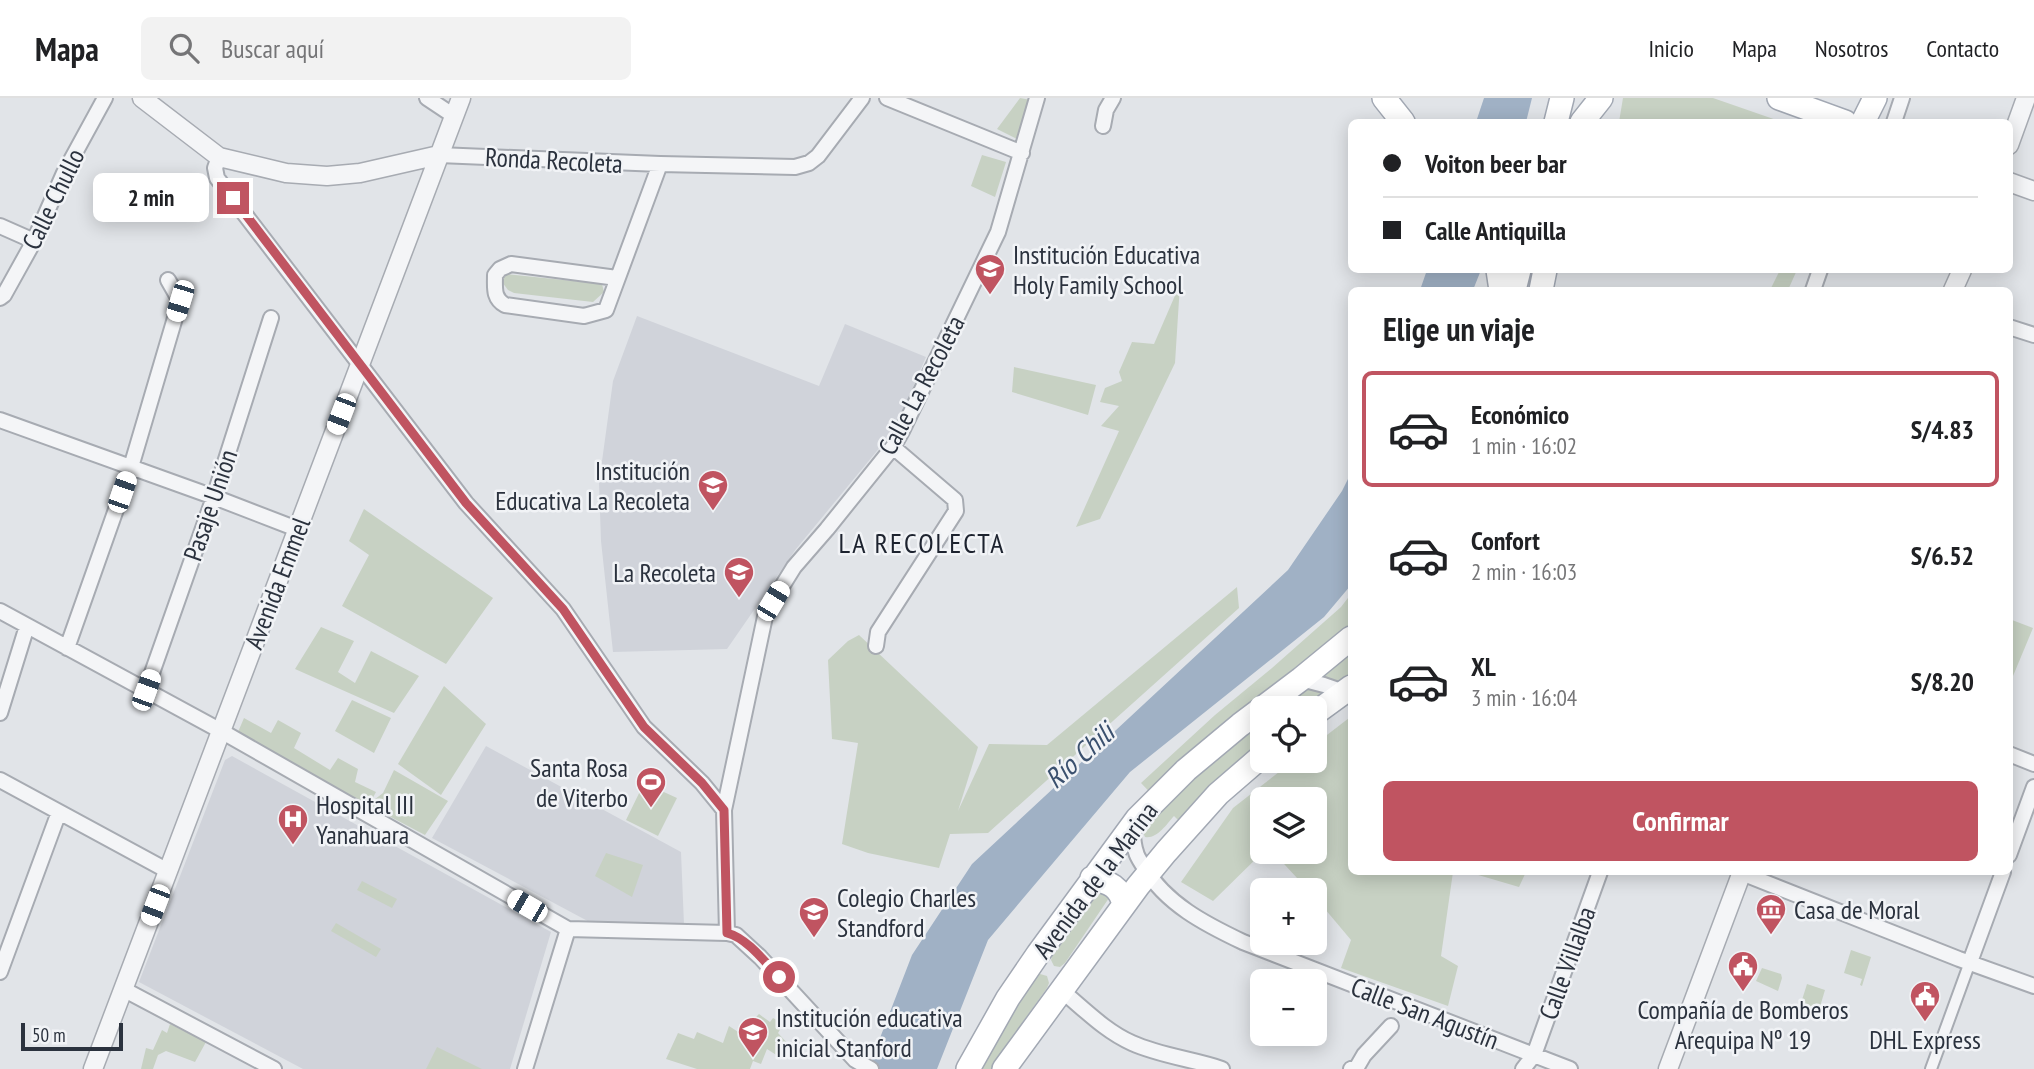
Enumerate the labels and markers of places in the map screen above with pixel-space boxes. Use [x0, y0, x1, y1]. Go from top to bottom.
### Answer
place label: Institución Educativa Holy Family School [1013, 238, 1200, 301]
school or university icon: Institución Educativa Holy Family School [973, 252, 1007, 296]
place label: Institución Educativa La Recoleta [495, 454, 690, 517]
school or university icon: Institución Educativa La Recoleta [696, 468, 730, 512]
school or university icon: La Recoleta [722, 555, 756, 599]
place label: La Recoleta [613, 556, 716, 589]
place label: Santa Rosa de Viterbo [530, 751, 628, 814]
sports icon: Santa Rosa de Viterbo [634, 765, 668, 809]
place label: Hospital III Yanahuara [316, 788, 414, 851]
hospital icon: Hospital III Yanahuara [276, 802, 310, 846]
place label: Colegio Charles Standford [837, 881, 976, 944]
museum icon: Casa de Moral [1754, 892, 1788, 936]
place label: Casa de Moral [1794, 893, 1920, 926]
school or university icon: Colegio Charles Standford [797, 895, 831, 939]
public building icon: Compañía de Bomberos Arequipa Nº 19 [1726, 949, 1760, 993]
public building icon: DHL Express [1908, 979, 1942, 1023]
place label: Compañía de Bomberos Arequipa Nº 19 [1637, 993, 1849, 1056]
place label: Institución educativa inicial Stanford [776, 1001, 963, 1064]
school or university icon: Institución educativa inicial Stanford [736, 1015, 770, 1059]
place label: DHL Express [1869, 1023, 1981, 1056]

